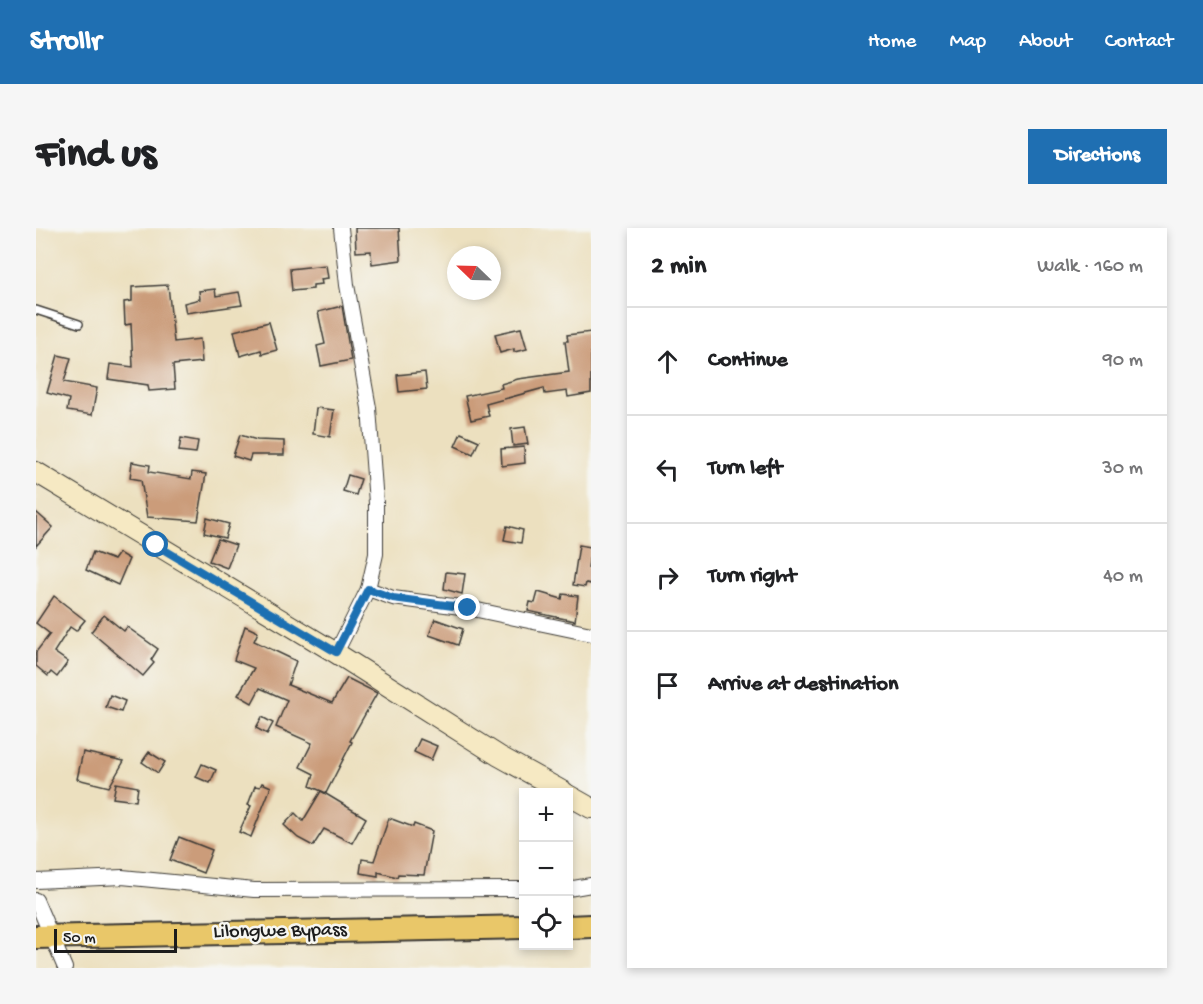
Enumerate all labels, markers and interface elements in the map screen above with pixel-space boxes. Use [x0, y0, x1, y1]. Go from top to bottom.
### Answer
text: Strollr [30, 26, 101, 59]
text: Home [868, 30, 916, 55]
text: Map [949, 30, 986, 55]
text: About [1019, 30, 1072, 55]
text: Contact [1105, 30, 1173, 55]
button: Directions [1028, 129, 1167, 184]
text: Find us [36, 132, 156, 181]
north arrow [447, 246, 501, 300]
text: 2 min [651, 252, 706, 283]
text: Walk · 160 m [1037, 256, 1143, 279]
icon: ahead [651, 345, 684, 378]
text: Continue [708, 348, 788, 374]
text: 90 m [1103, 350, 1143, 373]
icon: left [651, 453, 684, 486]
text: Turn left [708, 456, 782, 482]
text: 30 m [1102, 458, 1143, 481]
route start [142, 531, 168, 557]
icon: right [651, 561, 684, 594]
text: Turn right [708, 564, 796, 590]
text: 40 m [1103, 566, 1143, 589]
route end [454, 594, 480, 620]
icon: arrive [651, 669, 684, 702]
text: Arrive at destination [708, 672, 898, 698]
map controls [519, 788, 573, 950]
button: + [519, 788, 573, 842]
button: − [519, 842, 573, 896]
button: locate [519, 896, 573, 950]
street label: Lilongwe Bypass [213, 919, 348, 945]
scale bar [54, 926, 177, 954]
text: 50 m [63, 930, 96, 949]

